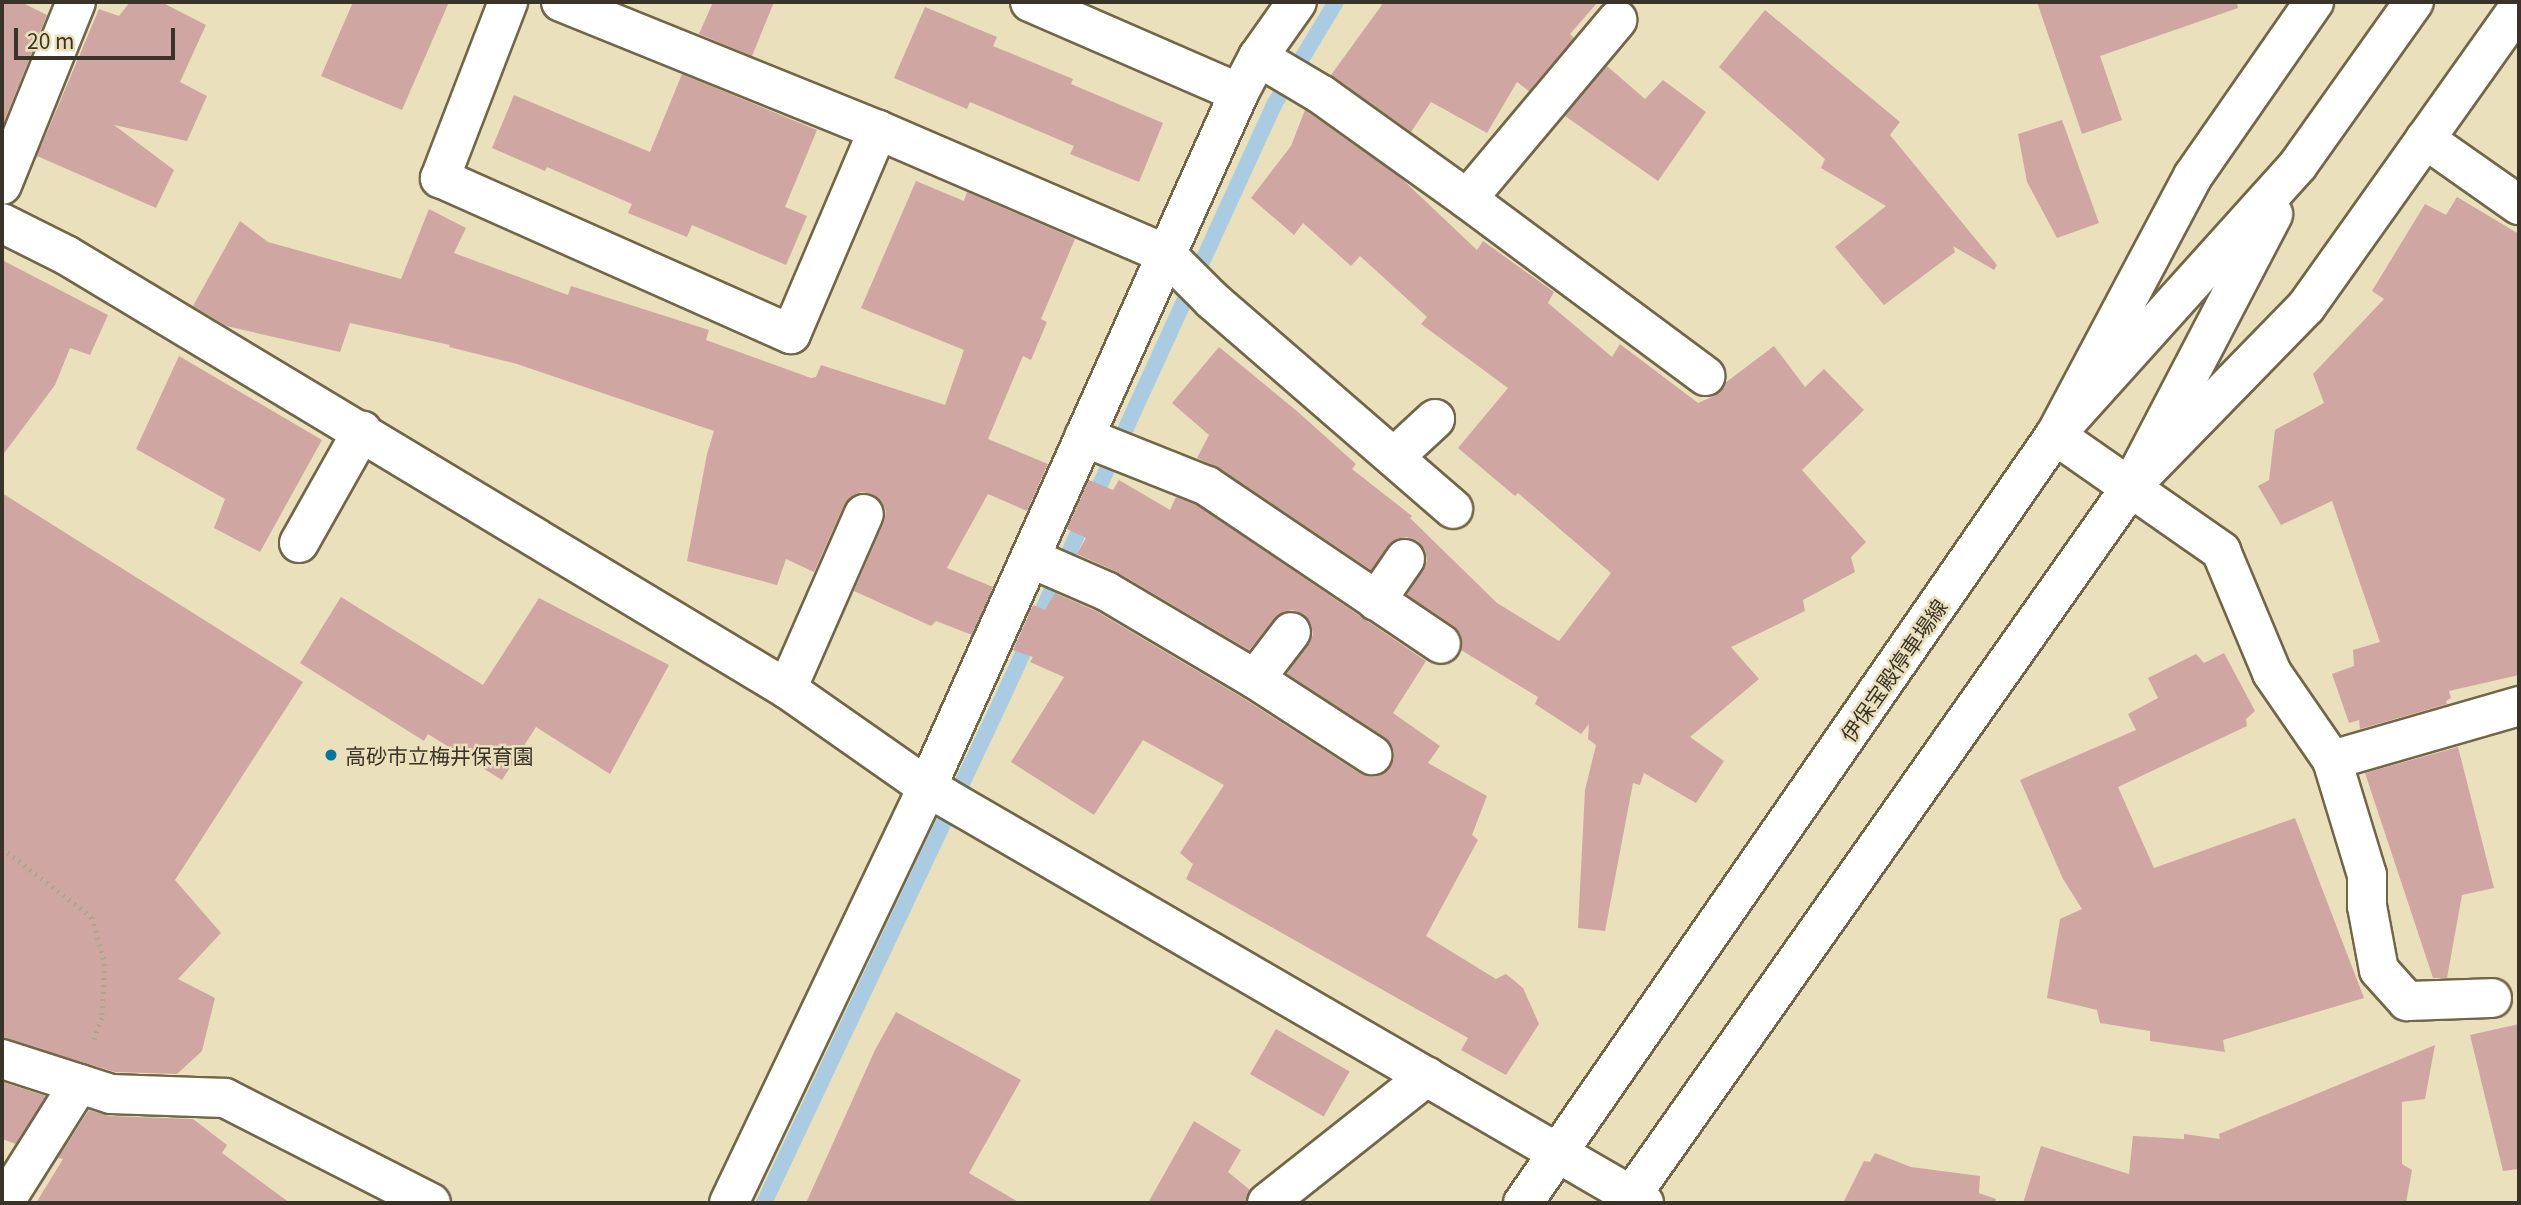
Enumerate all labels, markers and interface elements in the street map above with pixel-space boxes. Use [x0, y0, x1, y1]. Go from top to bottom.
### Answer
scale bar [18, 14, 178, 58]
text: 20 m [27, 25, 74, 55]
street label: 伊保宝殿停車場線 [1834, 594, 1952, 746]
place label: 高砂市立梅井保育園 [345, 742, 534, 768]
marker: 高砂市立梅井保育園 [323, 747, 339, 763]

